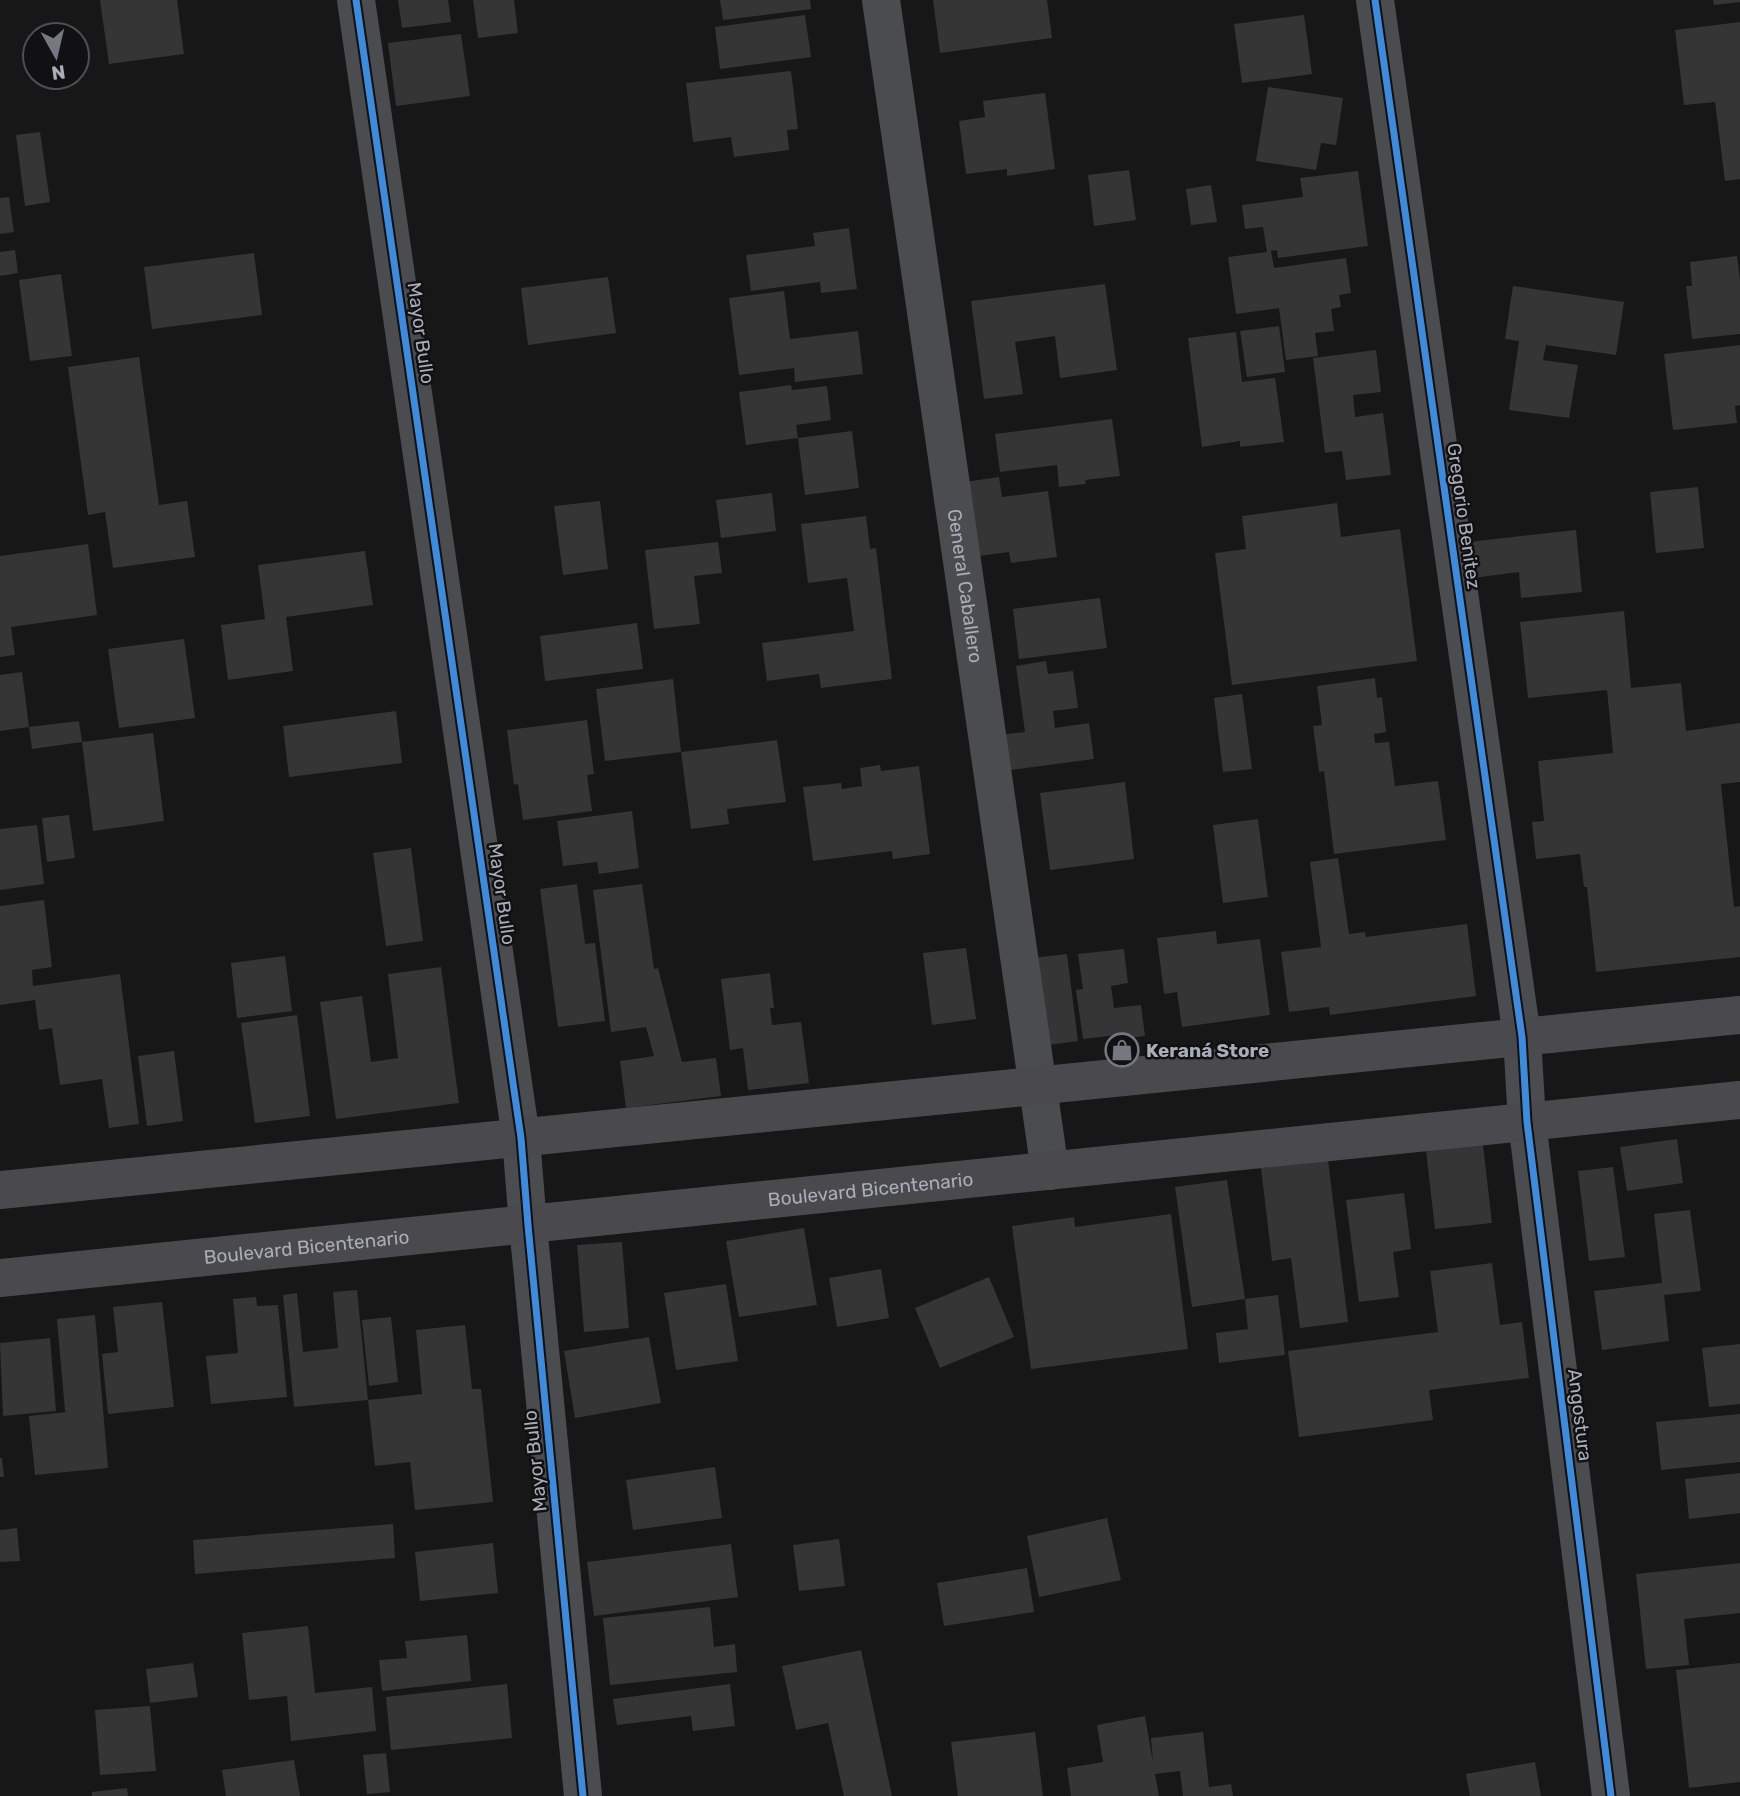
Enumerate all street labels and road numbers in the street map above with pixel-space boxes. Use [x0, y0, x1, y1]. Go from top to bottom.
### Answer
street label: Mayor Bullo [403, 281, 439, 385]
street label: Gregorio Benitez [1442, 441, 1486, 591]
street label: General Caballero [943, 507, 988, 664]
street label: Mayor Bullo [484, 842, 520, 946]
street label: Boulevard Bicentenario [767, 1167, 974, 1211]
street label: Boulevard Bicentenario [203, 1225, 410, 1269]
street label: Angostura [1563, 1368, 1597, 1462]
street label: Mayor Bullo [518, 1409, 552, 1513]

